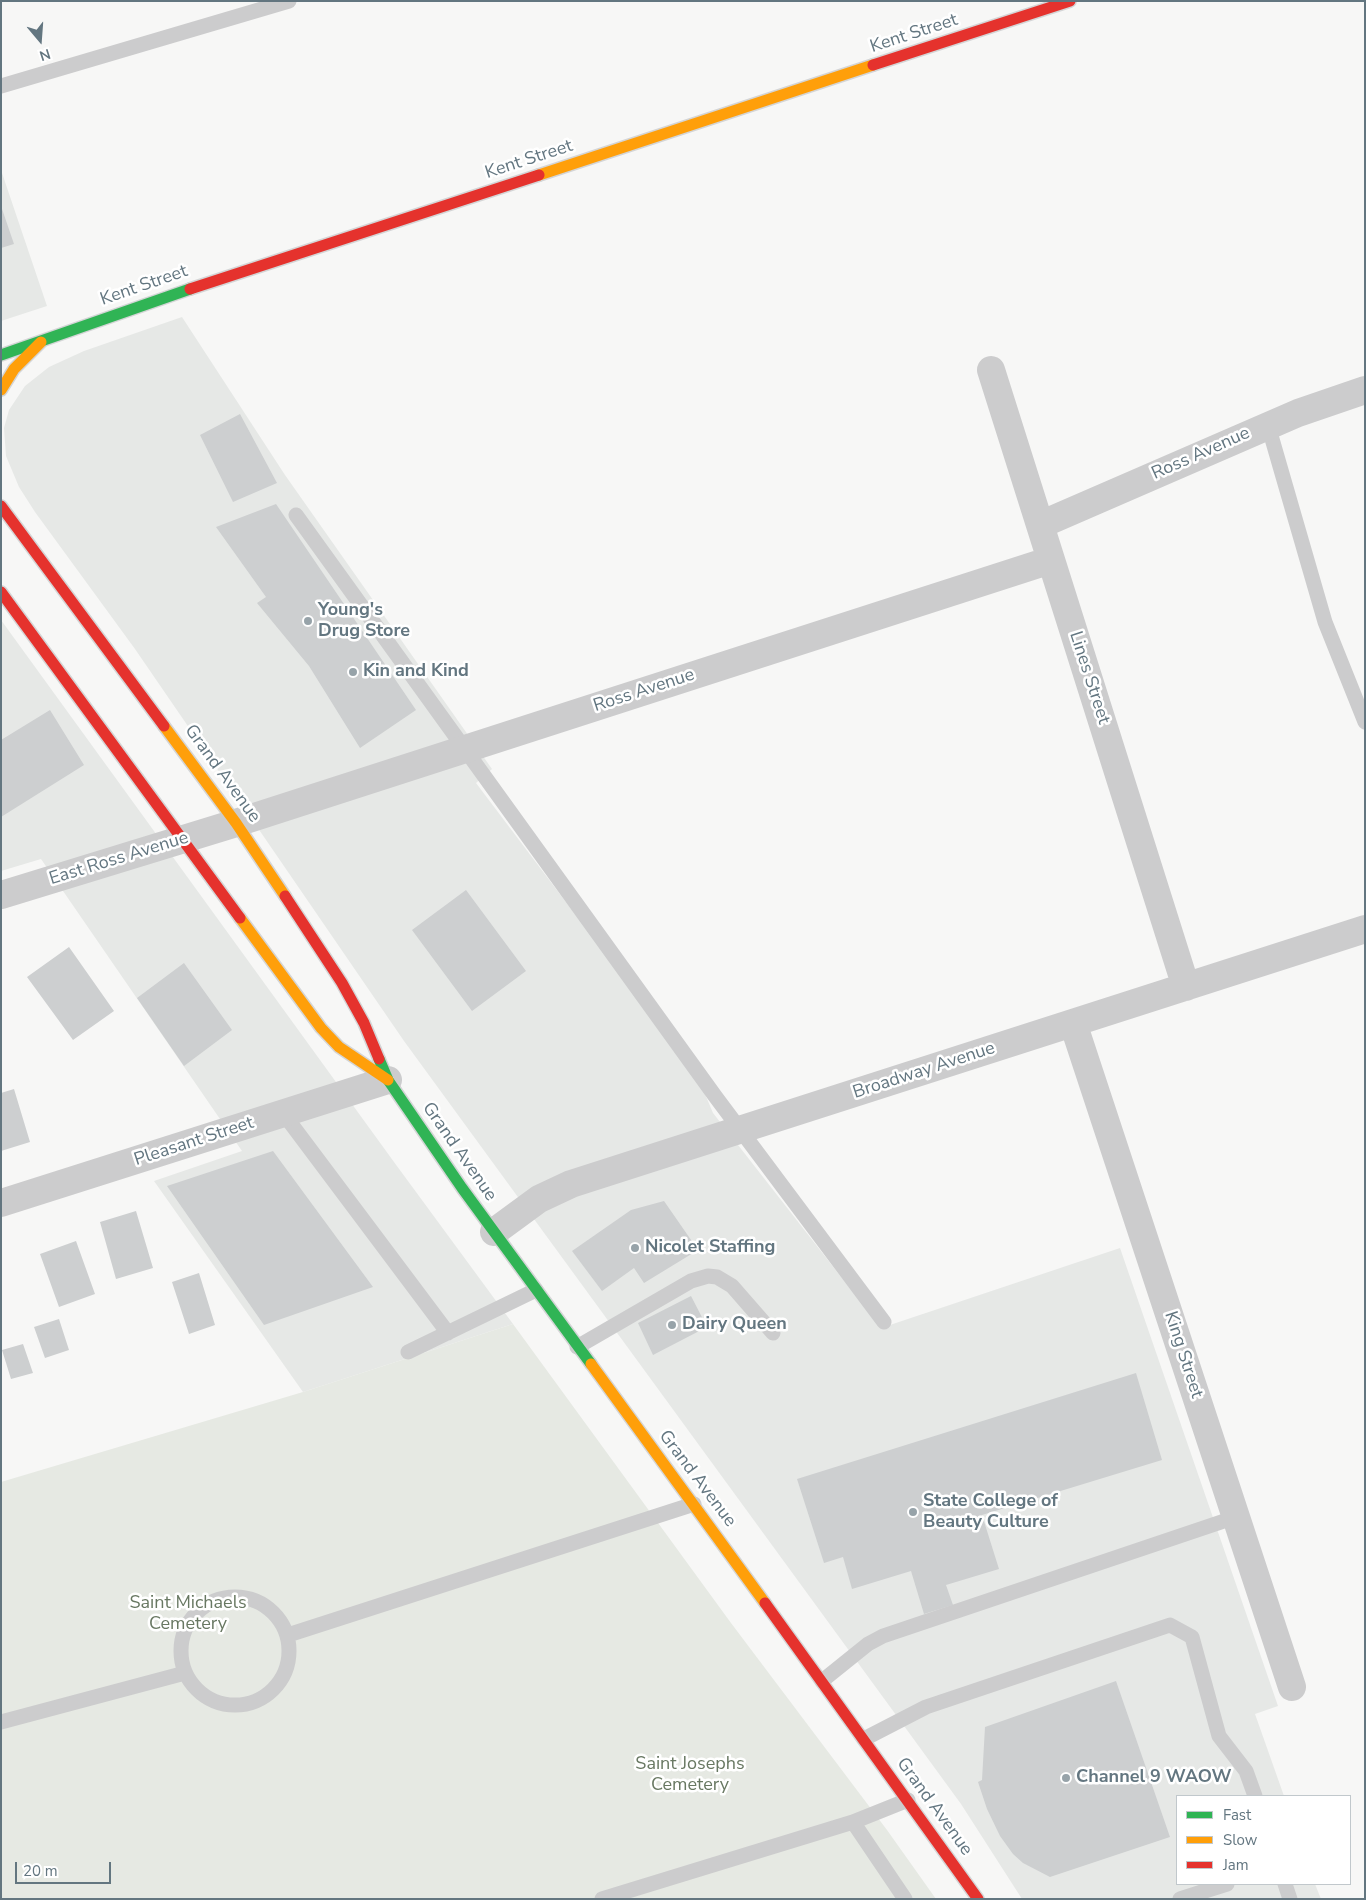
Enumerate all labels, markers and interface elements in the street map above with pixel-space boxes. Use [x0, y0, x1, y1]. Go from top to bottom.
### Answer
street label: Kent Street [867, 10, 961, 58]
north arrow [15, 15, 65, 65]
text: N [37, 44, 53, 65]
street label: Kent Street [482, 136, 576, 184]
street label: Kent Street [98, 261, 190, 311]
street label: Ross Avenue [1149, 423, 1253, 485]
place label: Young's Drug Store [318, 600, 410, 642]
marker: Young's Drug Store [302, 615, 314, 627]
street label: Lines Street [1064, 629, 1114, 727]
place label: Kin and Kind [363, 661, 469, 683]
street label: Ross Avenue [591, 664, 697, 718]
marker: Kin and Kind [347, 666, 359, 678]
street label: Grand Avenue [179, 721, 265, 827]
street label: East Ross Avenue [47, 828, 191, 890]
street label: Broadway Avenue [850, 1038, 998, 1104]
street label: Grand Avenue [417, 1098, 501, 1206]
street label: Pleasant Street [132, 1113, 256, 1171]
place label: Nicolet Staffing [645, 1237, 775, 1259]
marker: Nicolet Staffing [629, 1242, 641, 1254]
street label: King Street [1159, 1309, 1207, 1401]
place label: Dairy Queen [682, 1314, 787, 1336]
marker: Dairy Queen [666, 1319, 678, 1331]
street label: Grand Avenue [654, 1426, 740, 1532]
place label: State College of Beauty Culture [923, 1491, 1058, 1534]
marker: State College of Beauty Culture [907, 1506, 919, 1518]
park label: Saint Michaels Cemetery [129, 1593, 247, 1636]
park label: Saint Josephs Cemetery [635, 1754, 745, 1796]
street label: Grand Avenue [891, 1754, 977, 1860]
place label: Channel 9 WAOW [1076, 1767, 1232, 1789]
marker: Channel 9 WAOW [1060, 1772, 1072, 1784]
legend [1176, 1795, 1351, 1885]
text: Fast [1223, 1805, 1251, 1825]
text: Slow [1223, 1830, 1257, 1850]
scale bar [18, 1852, 114, 1884]
text: Jam [1223, 1855, 1249, 1875]
text: 20 m [23, 1861, 58, 1881]

